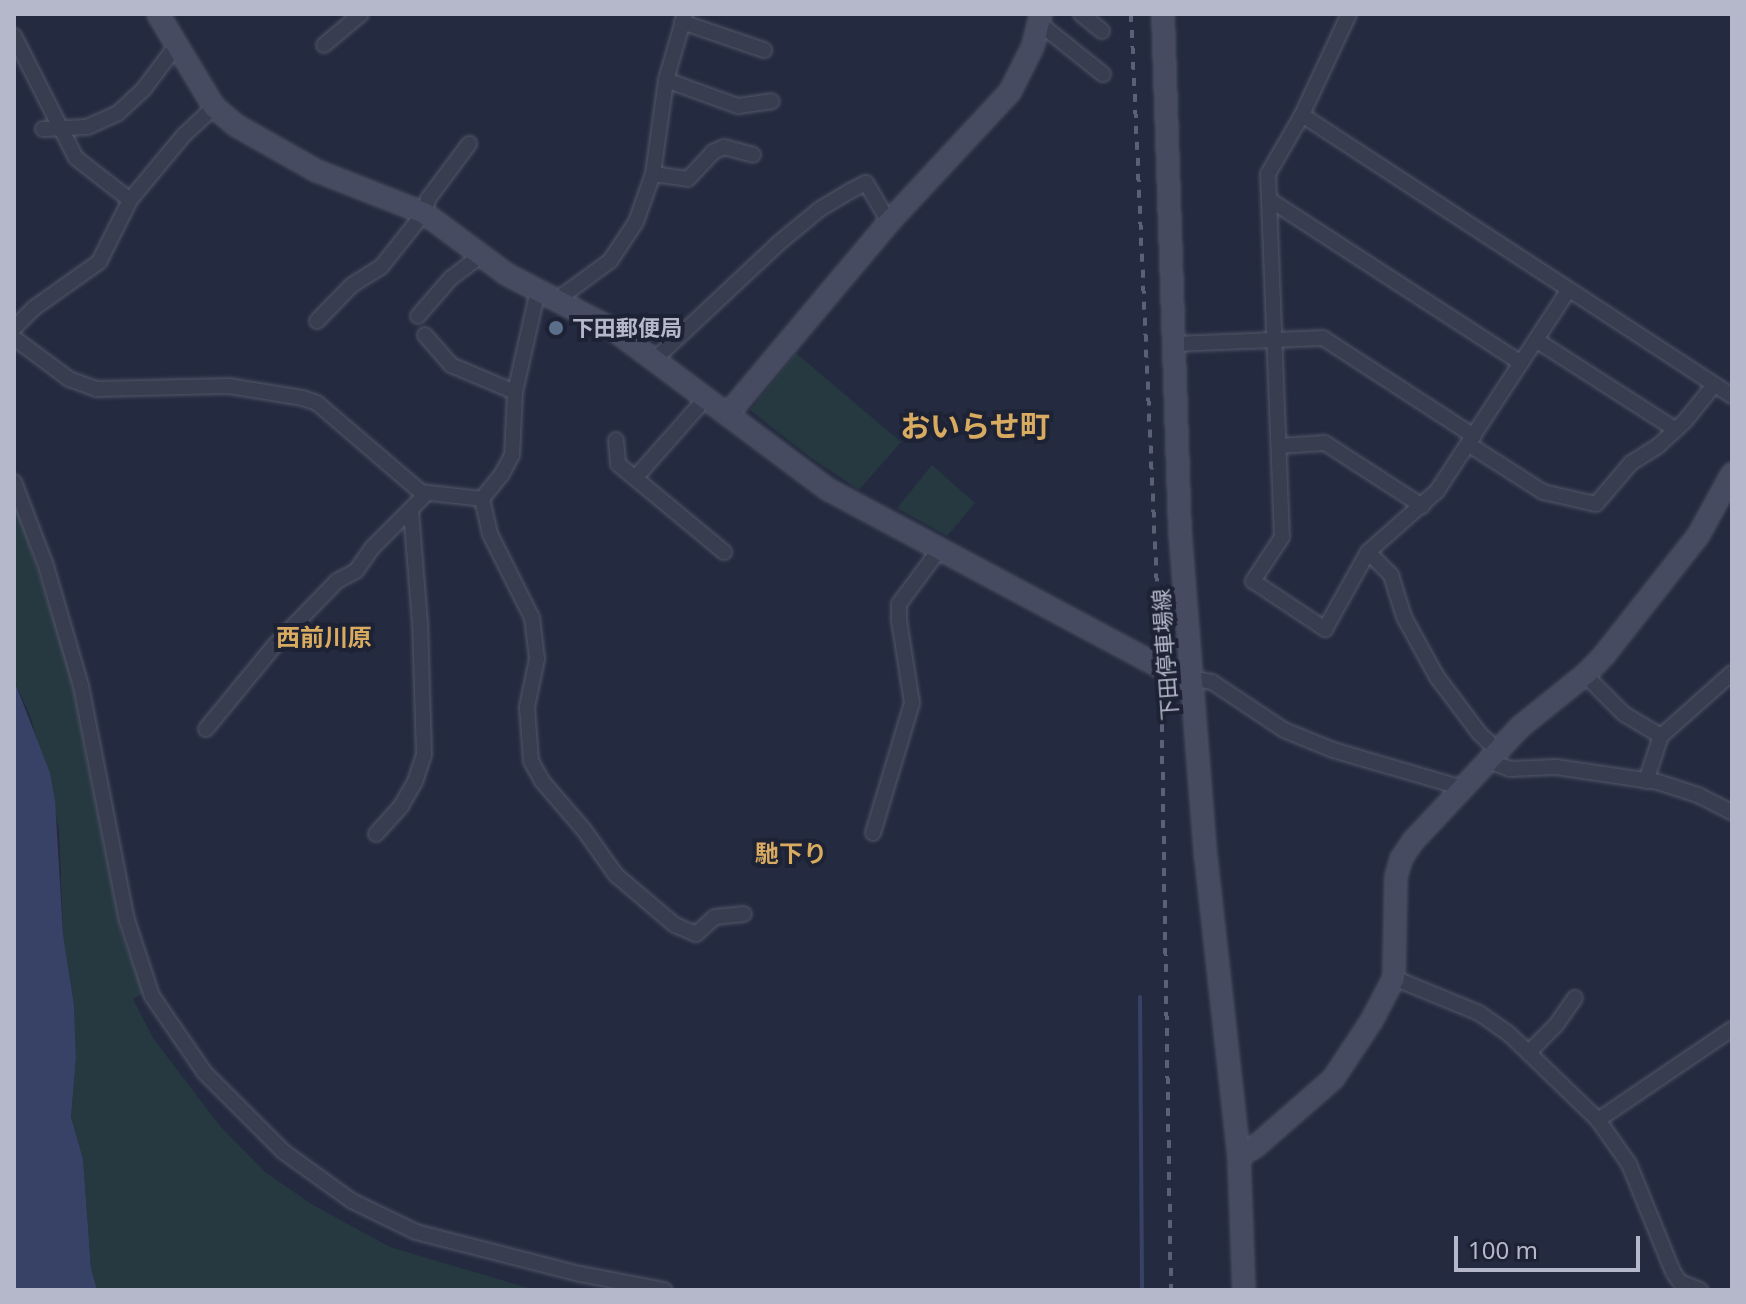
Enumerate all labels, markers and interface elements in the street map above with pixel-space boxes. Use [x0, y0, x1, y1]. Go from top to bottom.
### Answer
place label: 下田郵便局 [572, 315, 682, 341]
marker: 下田郵便局 [547, 319, 565, 337]
district label: おいらせ町 [900, 408, 1050, 444]
street label: 下田停車場線 [1147, 588, 1183, 722]
district label: 西前川原 [276, 623, 372, 651]
district label: 馳下り [755, 839, 827, 867]
scale bar [1458, 1220, 1644, 1270]
text: 100 m [1468, 1233, 1538, 1266]

